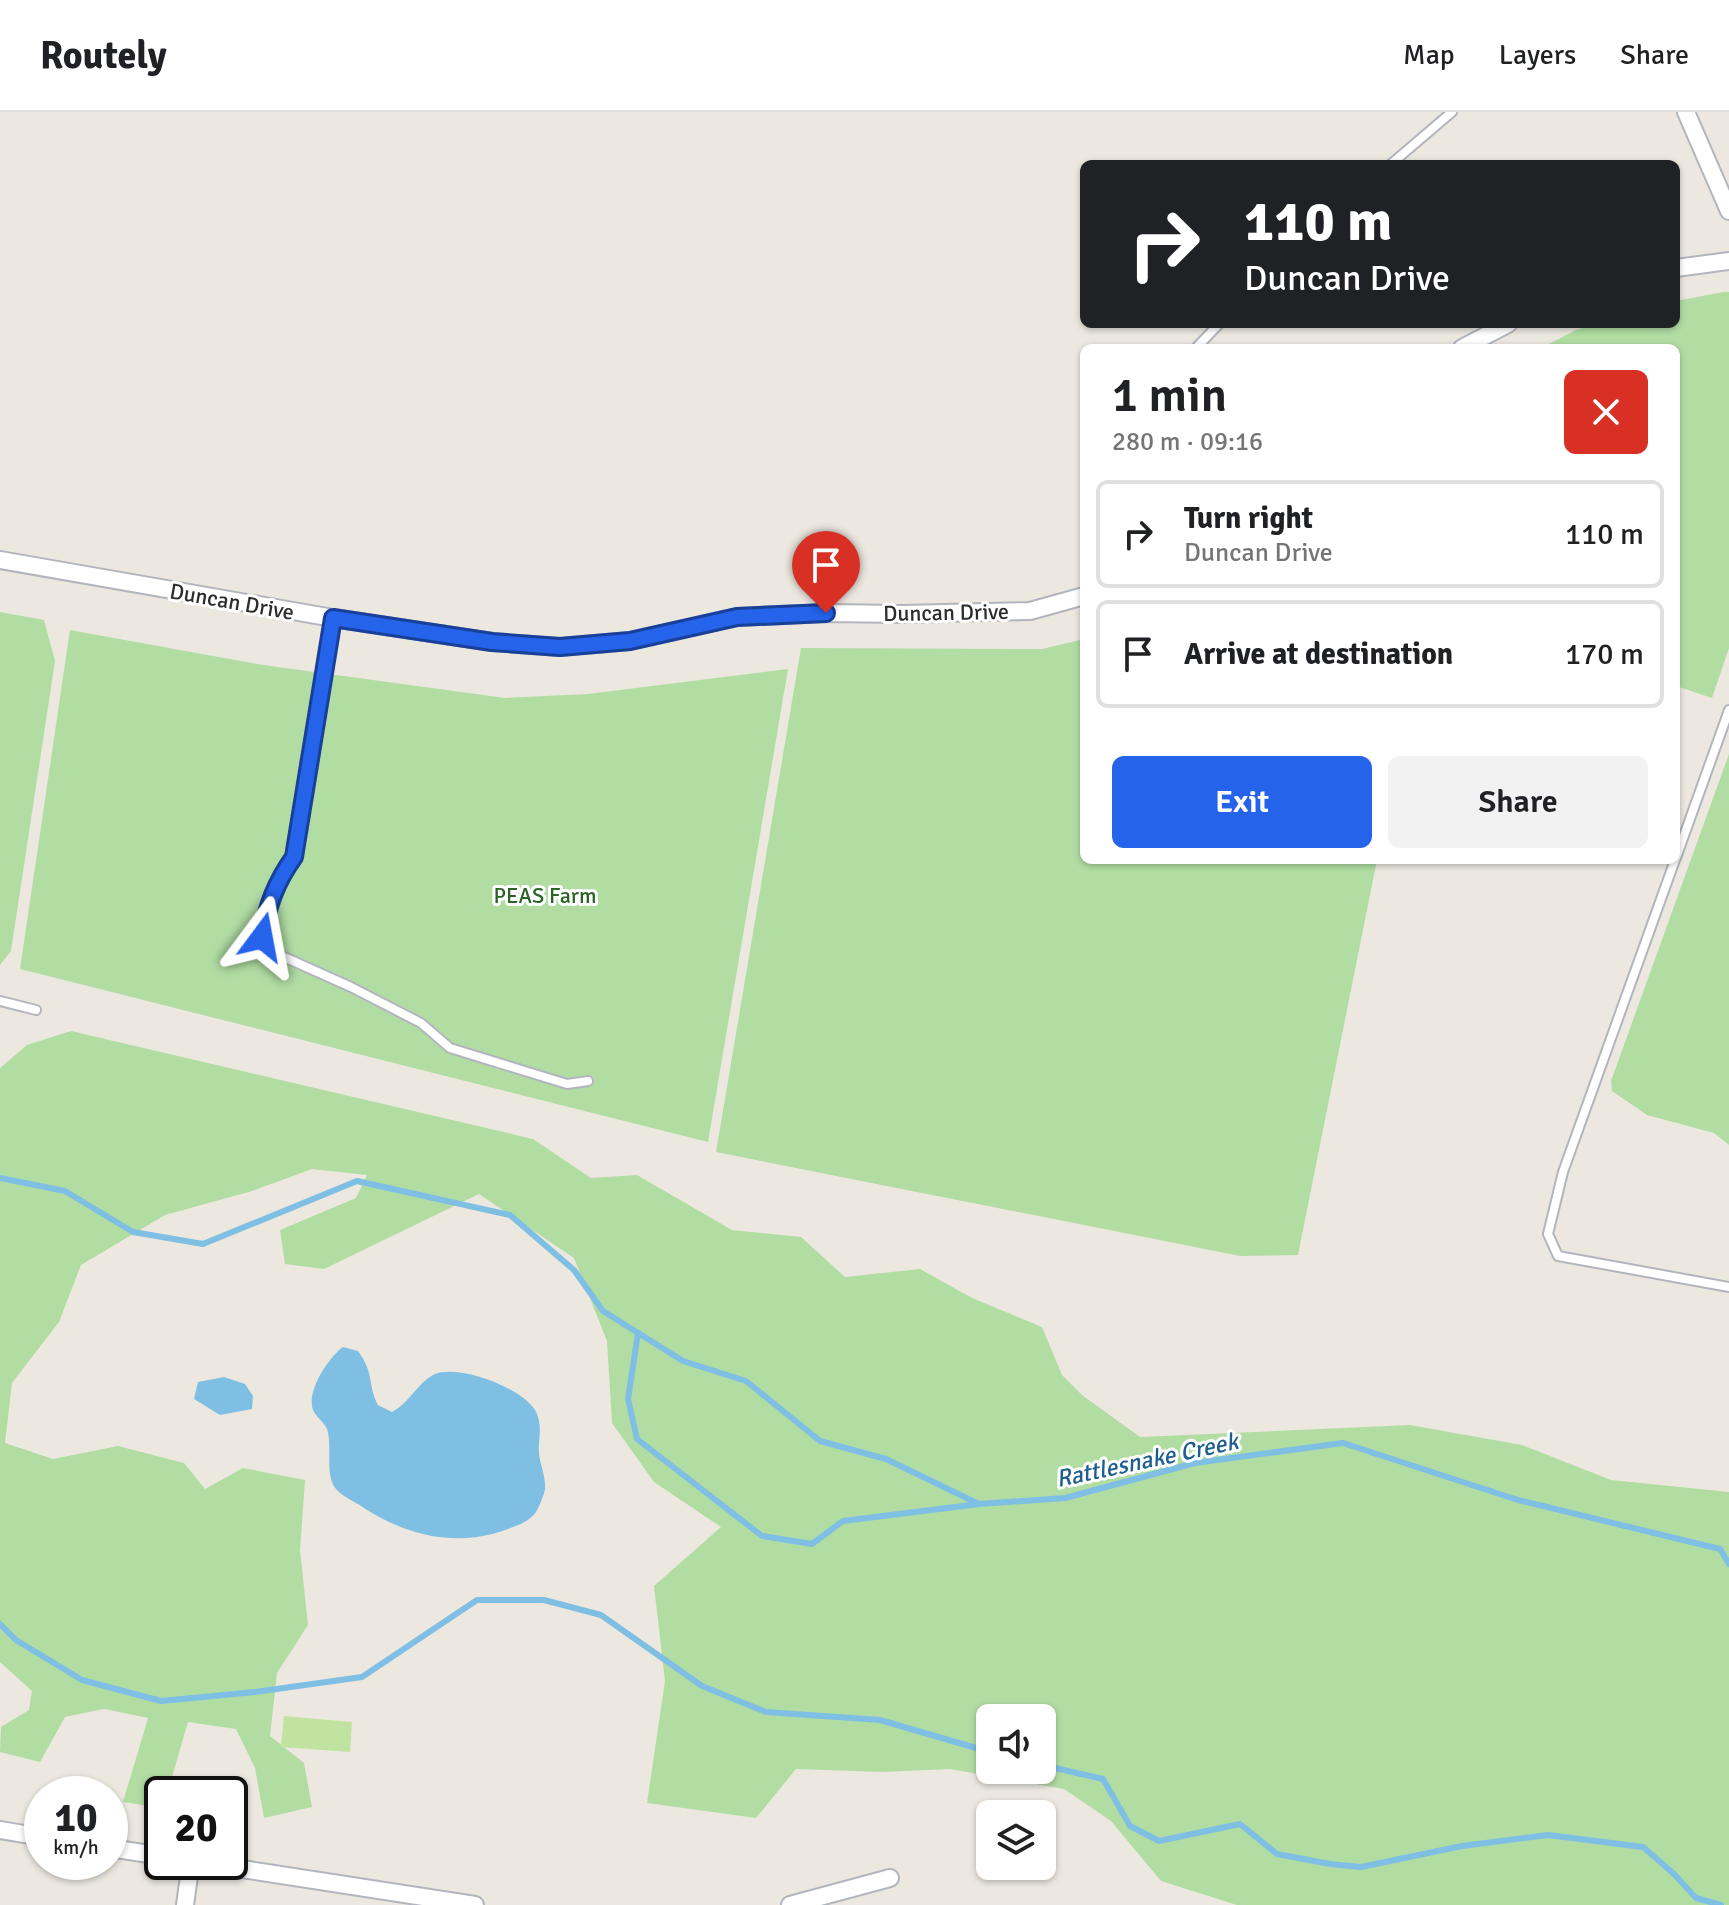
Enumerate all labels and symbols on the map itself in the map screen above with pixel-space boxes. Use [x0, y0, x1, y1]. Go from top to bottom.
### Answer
pin [792, 531, 860, 613]
street label: Duncan Drive [168, 577, 296, 626]
street label: Duncan Drive [883, 598, 1009, 627]
park label: PEAS Farm [494, 882, 596, 909]
position arrow [220, 895, 304, 979]
water label: Rattlesnake Creek [1053, 1426, 1243, 1494]
speed limit sign: 20 [144, 1776, 248, 1880]

